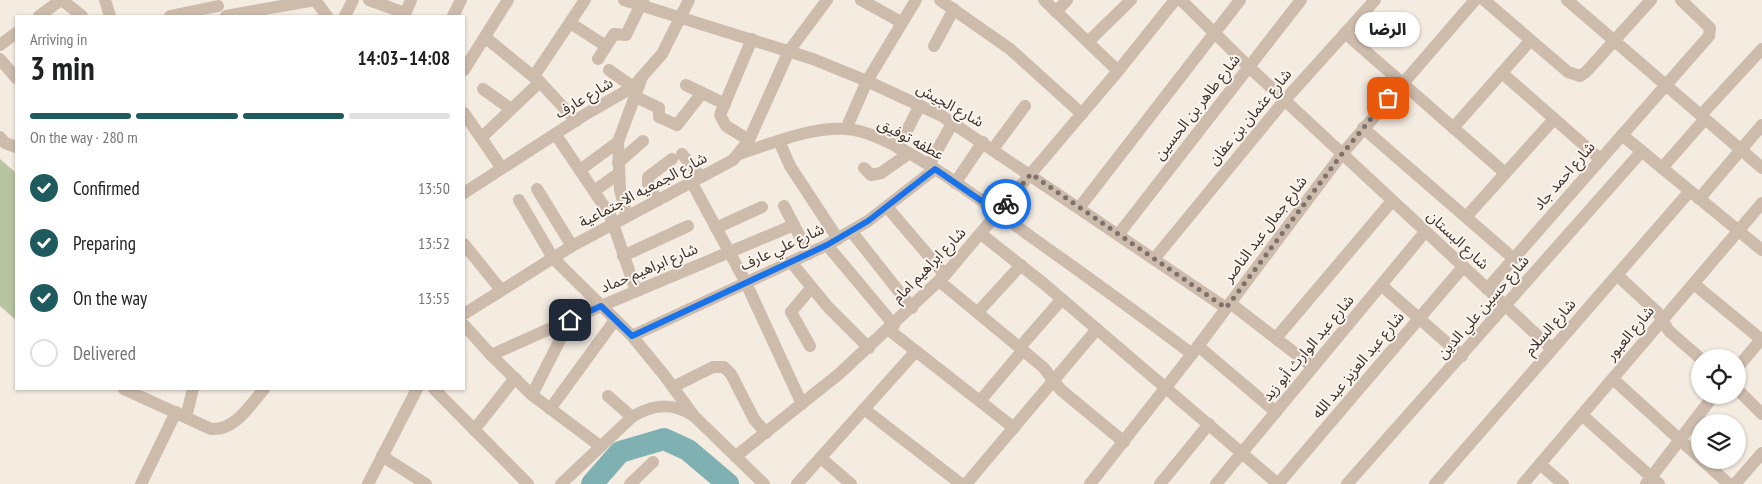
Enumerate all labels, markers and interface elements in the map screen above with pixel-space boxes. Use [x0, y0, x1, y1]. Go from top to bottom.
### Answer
callout: الرضا [1356, 13, 1420, 48]
text: الرضا [1369, 19, 1406, 39]
text: Arriving in [30, 29, 87, 49]
text: 14:03–14:08 [357, 46, 450, 70]
text: 3 min [30, 47, 95, 89]
street label: شارع طاهر بن الحسين [1149, 50, 1246, 165]
street label: شارع عثمان بن عفان [1204, 64, 1298, 171]
street label: شارع عارف [551, 73, 618, 125]
pin [1367, 77, 1409, 119]
street label: شارع الجيش [912, 78, 987, 134]
icon: bag [1374, 84, 1402, 112]
street label: عطفه توفيق [874, 113, 948, 165]
text: On the way · 280 m [30, 127, 138, 147]
street label: شارع احمد جاد [1529, 137, 1601, 216]
street label: شارع الجمعيه الاجتماعية [576, 148, 712, 234]
street label: شارع جمال عبد الناصر [1218, 172, 1313, 288]
icon: check [30, 174, 58, 202]
text: Confirmed [73, 176, 140, 200]
text: 13:50 [418, 178, 450, 198]
courier [981, 179, 1031, 229]
icon: bike [992, 190, 1020, 218]
street label: شارع البستان [1421, 206, 1494, 276]
street label: شارع علي عارف [737, 219, 828, 277]
street label: شارع ابراهيم امام [888, 223, 972, 309]
icon: check [30, 229, 58, 257]
text: Preparing [73, 231, 136, 255]
text: 13:52 [418, 233, 450, 253]
street label: شارع ابراهيم حماد [597, 238, 702, 299]
street label: شارع حسين علي الدين [1433, 251, 1535, 364]
icon: check [30, 284, 58, 312]
text: On the way [73, 286, 147, 310]
text: 13:55 [418, 288, 450, 308]
street label: شارع عبد الوارث أبو زيد [1257, 290, 1360, 407]
street label: شارع السلام [1520, 294, 1582, 361]
pin [549, 299, 591, 341]
street label: شارع العبور [1601, 301, 1660, 367]
icon: home [556, 306, 584, 334]
street label: شارع عبد العزيز عبد الله [1307, 307, 1410, 424]
text: Delivered [73, 341, 136, 365]
map controls [1691, 349, 1746, 469]
button: locate [1691, 349, 1746, 404]
button: layers [1691, 414, 1746, 469]

